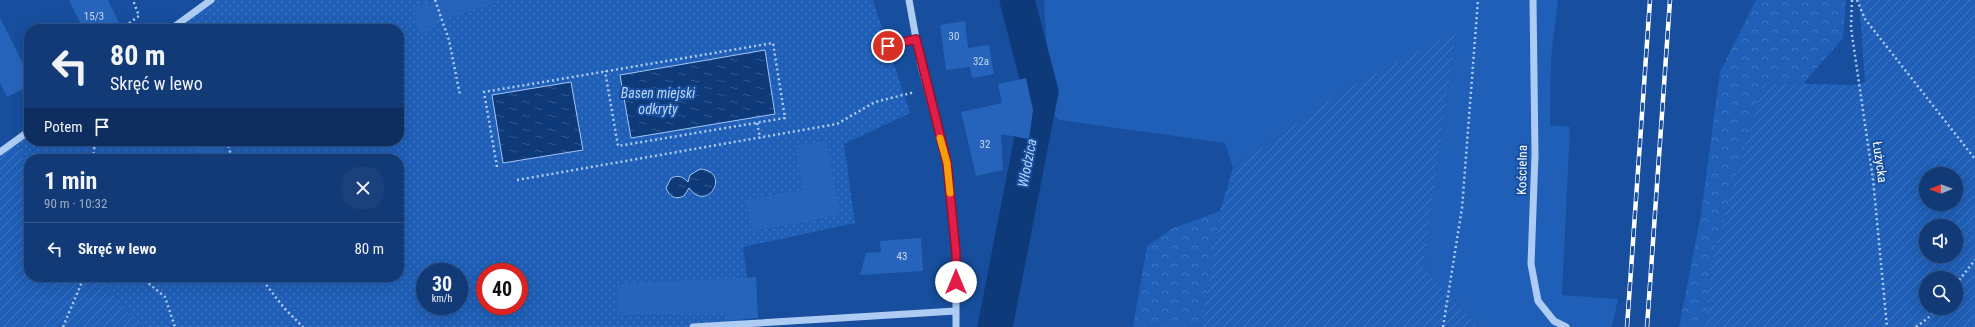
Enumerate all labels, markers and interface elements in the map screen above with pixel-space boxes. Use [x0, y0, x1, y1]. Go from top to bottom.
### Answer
house number: 15/3 [84, 10, 104, 23]
pin [871, 29, 905, 63]
house number: 30 [949, 30, 959, 43]
icon: arrive [877, 35, 899, 57]
text: 80 m [110, 39, 166, 72]
icon: left [44, 40, 96, 92]
house number: 32a [973, 55, 989, 68]
text: Skręć w lewo [110, 73, 203, 94]
water label: Basen miejski odkryty [621, 85, 696, 117]
icon: arrive [91, 116, 113, 138]
text: Potem [44, 118, 83, 136]
water label: Włodzica [1014, 137, 1040, 189]
house number: 32 [980, 138, 990, 151]
street label: Łużycka [1870, 140, 1890, 184]
street label: Kościelna [1514, 145, 1530, 195]
text: 1 min [44, 167, 97, 195]
button: close [342, 167, 384, 209]
north arrow [1919, 167, 1963, 211]
map controls [1919, 167, 1963, 315]
text: 90 m · 10:32 [44, 196, 107, 211]
button: sound [1919, 219, 1963, 263]
icon: left [44, 238, 66, 260]
text: Skręć w lewo [78, 240, 157, 258]
text: 80 m [354, 240, 384, 258]
house number: 43 [897, 250, 907, 263]
position arrow [935, 261, 977, 303]
speed limit sign: 40 [476, 263, 528, 315]
button: search [1919, 271, 1963, 315]
text: 30 [432, 272, 452, 296]
text: km/h [432, 293, 452, 304]

